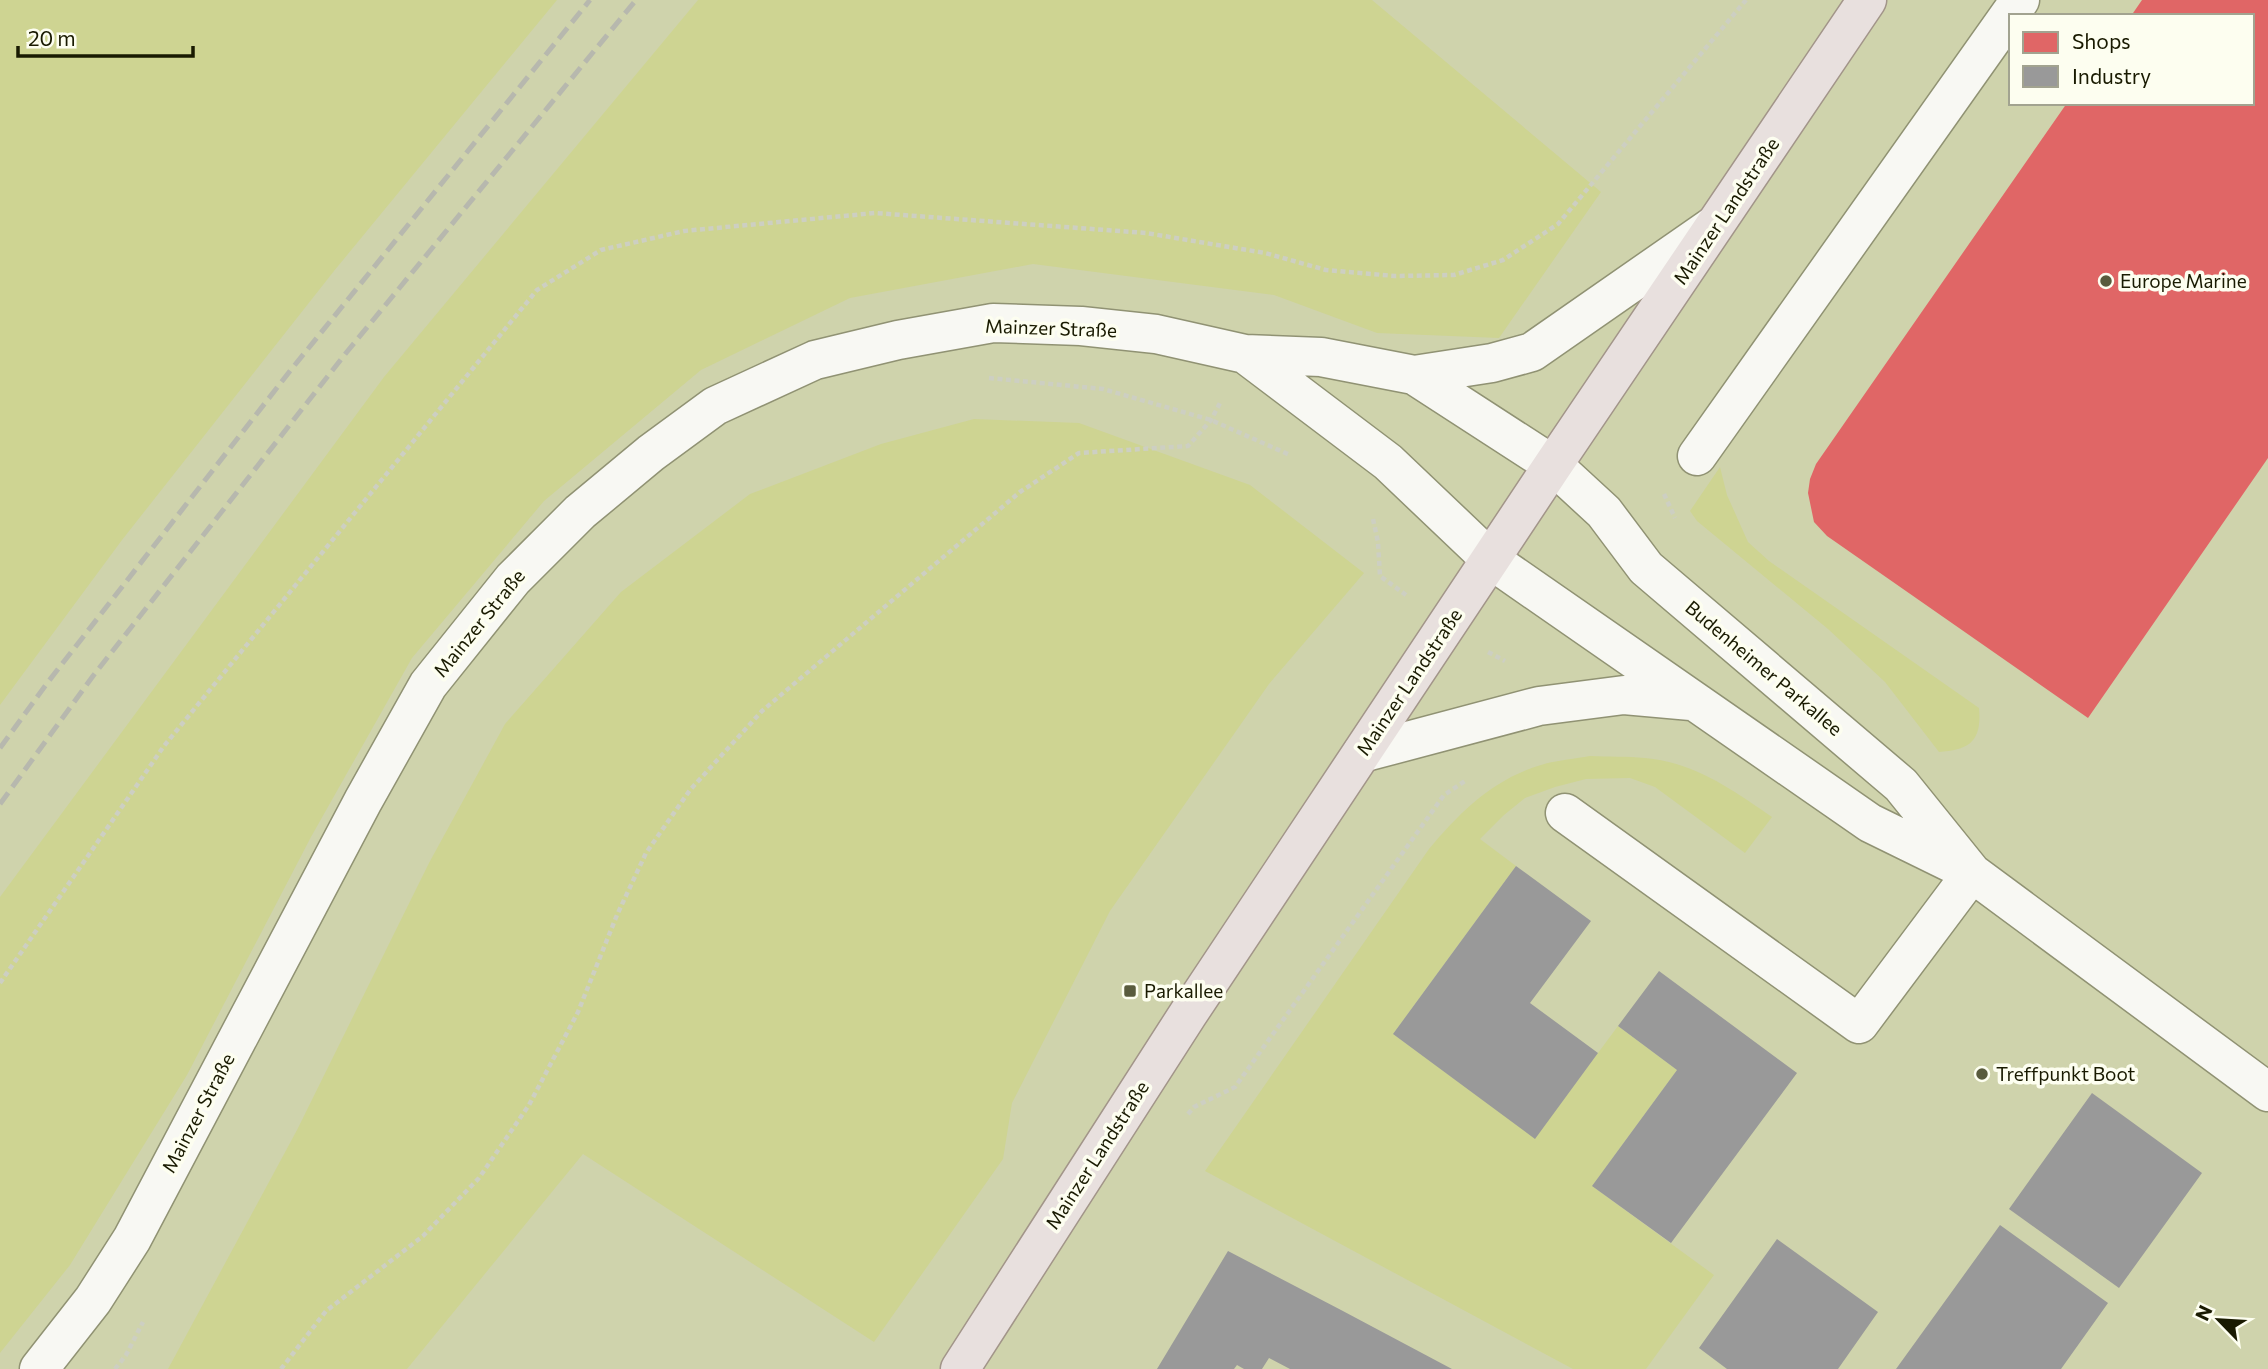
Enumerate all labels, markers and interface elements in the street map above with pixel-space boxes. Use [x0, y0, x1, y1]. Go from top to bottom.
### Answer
scale bar [18, 14, 192, 58]
legend [2009, 14, 2254, 105]
text: 20 m [28, 25, 76, 50]
text: Shops [2072, 28, 2131, 53]
text: Industry [2072, 63, 2151, 88]
street label: Mainzer Landstraße [1668, 133, 1783, 289]
place label: Europe Marine [2120, 269, 2247, 292]
marker: Europe Marine [2098, 273, 2114, 289]
street label: Mainzer Straße [985, 314, 1117, 341]
street label: Mainzer Straße [428, 564, 529, 681]
street label: Budenheimer Parkallee [1681, 595, 1847, 740]
street label: Mainzer Landstraße [1351, 604, 1466, 760]
place label: Parkallee [1144, 979, 1223, 1002]
marker: Parkallee [1122, 983, 1138, 999]
street label: Mainzer Straße [156, 1049, 239, 1176]
place label: Treffpunkt Boot [1996, 1062, 2136, 1085]
marker: Treffpunkt Boot [1974, 1066, 1990, 1082]
street label: Mainzer Landstraße [1040, 1076, 1153, 1233]
north arrow [2184, 1285, 2254, 1355]
text: N [2190, 1301, 2217, 1324]

